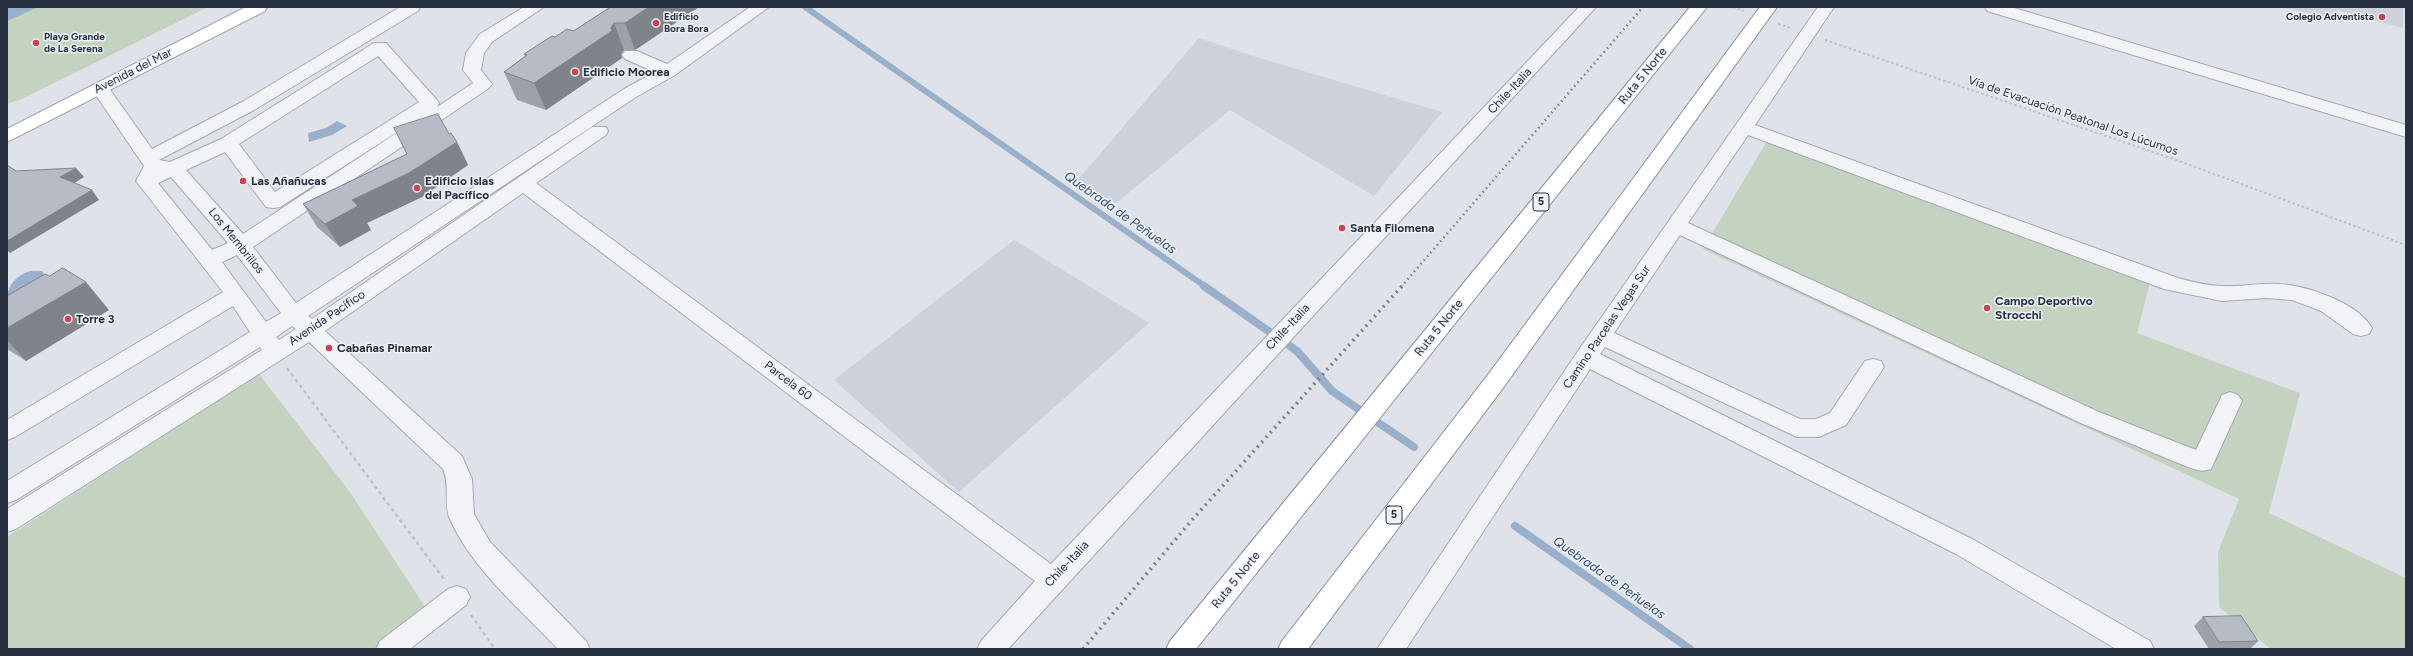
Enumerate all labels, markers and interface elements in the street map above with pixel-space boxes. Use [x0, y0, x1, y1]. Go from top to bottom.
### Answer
place label: Edificio Bora Bora [664, 11, 708, 34]
place label: Colegio Adventista [2286, 11, 2374, 23]
marker: Colegio Adventista [2377, 12, 2387, 22]
marker: Edificio Bora Bora [651, 18, 661, 28]
place label: Playa Grande de La Serena [44, 31, 105, 54]
marker: Playa Grande de La Serena [31, 38, 41, 48]
street label: Avenida del Mar [92, 45, 174, 97]
street label: Ruta 5 Norte [1616, 45, 1670, 107]
place label: Edificio Moorea [583, 65, 670, 79]
street label: Chile-Italia [1485, 65, 1535, 117]
marker: Edificio Moorea [570, 67, 580, 77]
street label: Vía de Evacuación Peatonal Los Lúcumos [1966, 73, 2180, 159]
water label: Quebrada de Peñuelas [1061, 168, 1179, 258]
place label: Las Añañucas [251, 174, 326, 188]
place label: Edificio Islas del Pacífico [425, 174, 494, 202]
marker: Las Añañucas [238, 176, 248, 186]
marker: Edificio Islas del Pacífico [412, 183, 422, 193]
road number: 5 [1533, 193, 1549, 211]
street label: Los Membrillos [205, 205, 267, 277]
place label: Santa Filomena [1350, 221, 1435, 235]
marker: Santa Filomena [1337, 223, 1347, 233]
street label: Camino Parcelas Vegas Sur [1560, 262, 1654, 392]
street label: Avenida Pacífico [286, 287, 368, 349]
place label: Campo Deportivo Strocchi [1995, 294, 2093, 322]
street label: Ruta 5 Norte [1412, 297, 1466, 359]
street label: Chile-Italia [1263, 301, 1313, 353]
marker: Campo Deportivo Strocchi [1982, 303, 1992, 313]
place label: Torre 3 [76, 312, 114, 326]
marker: Torre 3 [63, 314, 73, 324]
place label: Cabañas Pinamar [337, 341, 432, 355]
marker: Cabañas Pinamar [324, 343, 334, 353]
street label: Parcela 60 [761, 358, 815, 404]
road number: 5 [1386, 506, 1402, 524]
water label: Quebrada de Peñuelas [1550, 533, 1668, 623]
street label: Chile-Italia [1042, 538, 1092, 590]
street label: Ruta 5 Norte [1209, 549, 1263, 611]

